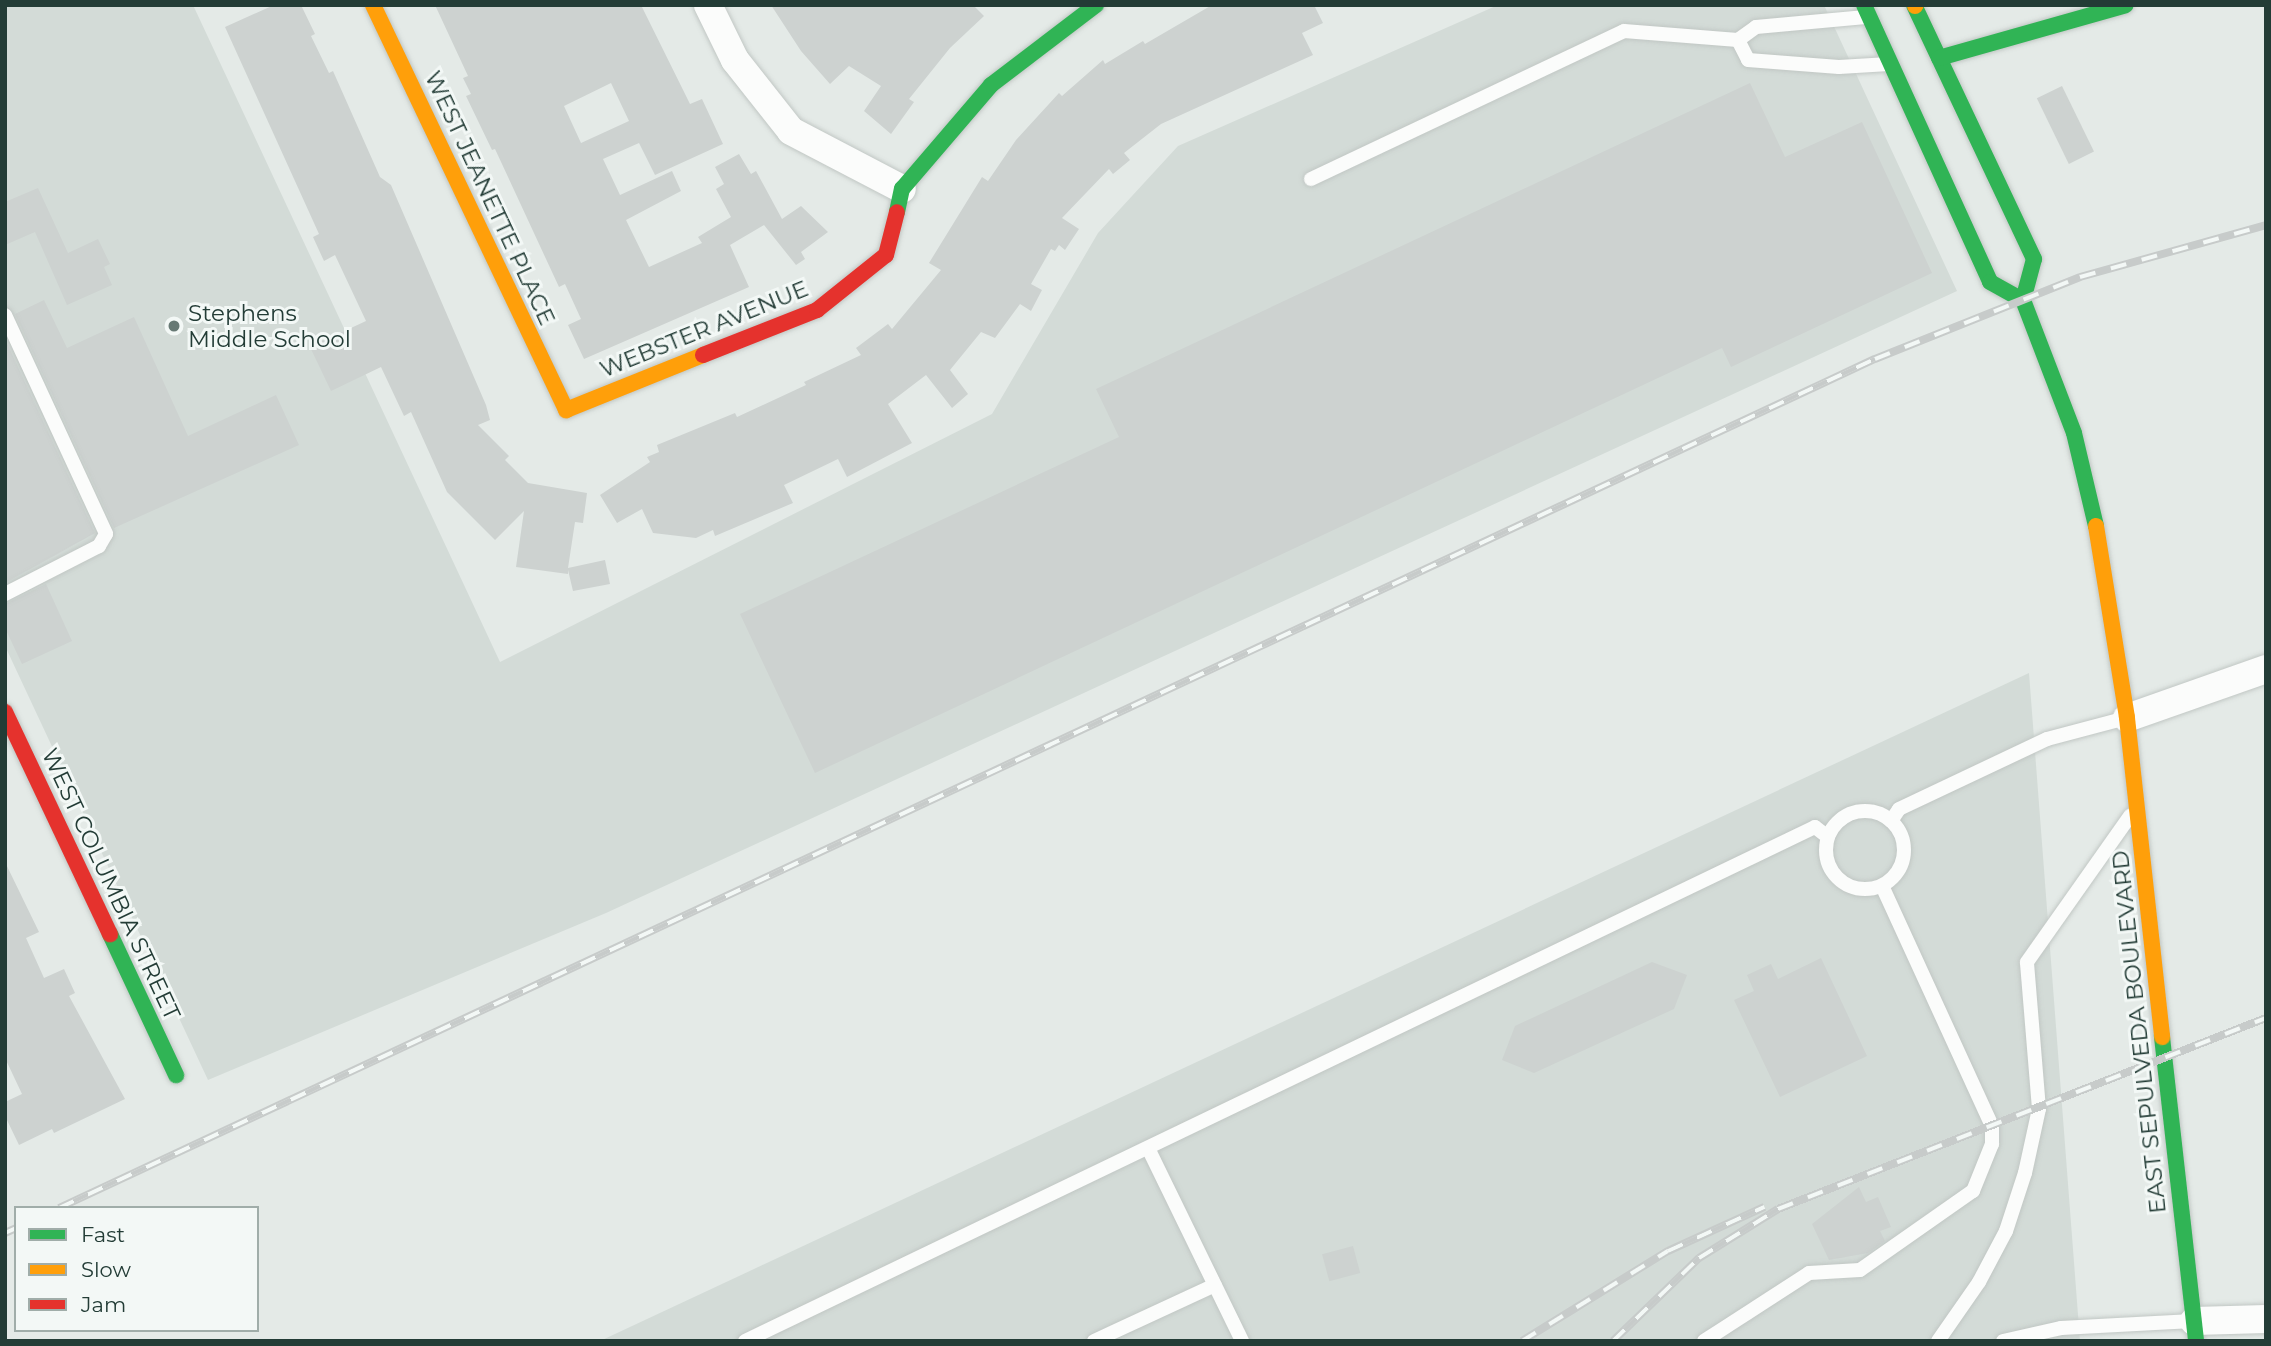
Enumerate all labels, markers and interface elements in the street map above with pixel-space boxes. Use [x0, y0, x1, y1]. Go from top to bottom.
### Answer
street label: WEST JEANETTE PLACE [419, 67, 561, 329]
street label: WEBSTER AVENUE [596, 275, 812, 383]
place label: Stephens Middle School [188, 299, 351, 353]
marker: Stephens Middle School [166, 318, 182, 334]
street label: WEST COLUMBIA STREET [36, 744, 186, 1024]
street label: EAST SEPULVEDA BOULEVARD [2106, 849, 2172, 1215]
legend [14, 1206, 259, 1332]
text: Fast [81, 1222, 125, 1247]
text: Slow [81, 1257, 131, 1282]
text: Jam [81, 1292, 126, 1317]

